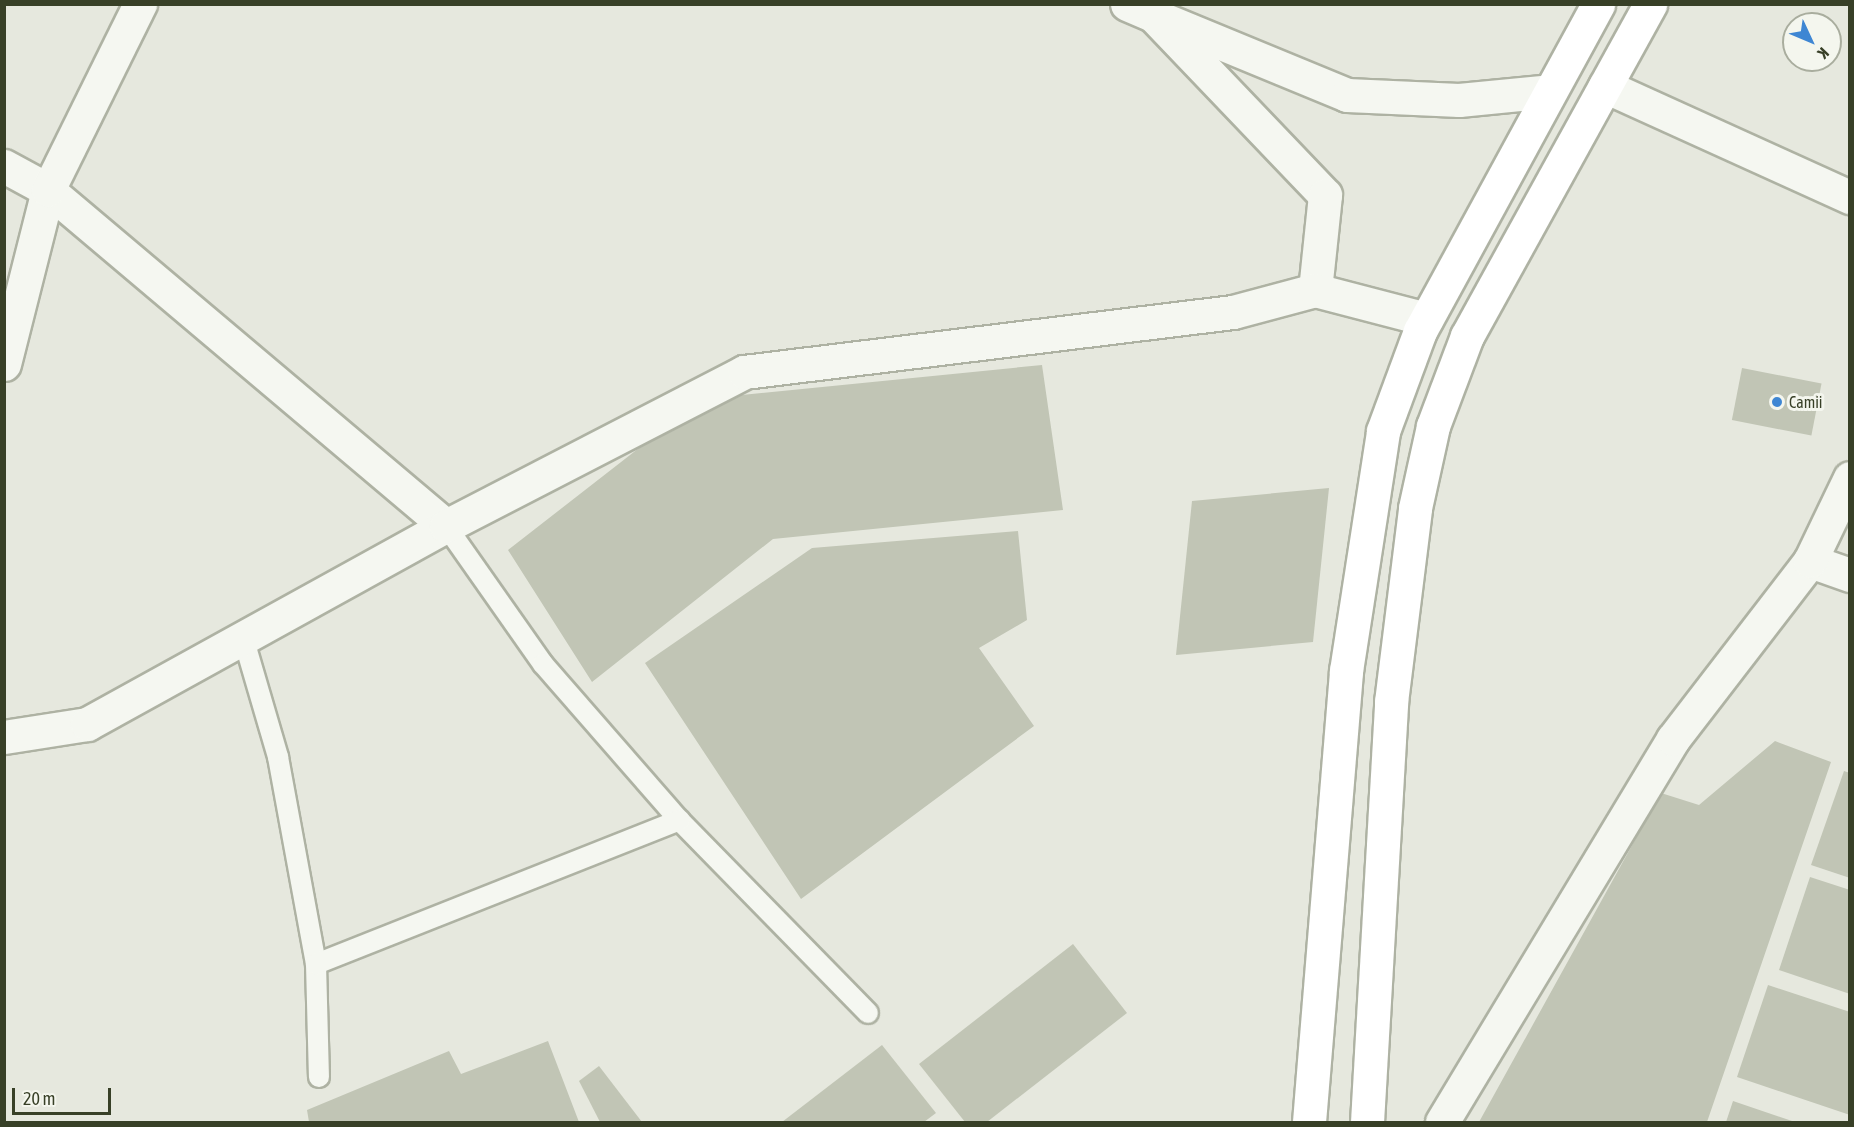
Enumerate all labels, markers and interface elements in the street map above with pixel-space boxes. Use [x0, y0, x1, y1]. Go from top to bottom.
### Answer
north arrow [1782, 12, 1842, 72]
text: K [1814, 44, 1833, 62]
place label: Camii [1789, 392, 1823, 412]
marker: Camii [1770, 395, 1784, 409]
scale bar [15, 1076, 114, 1114]
text: 20 m [23, 1088, 55, 1109]

